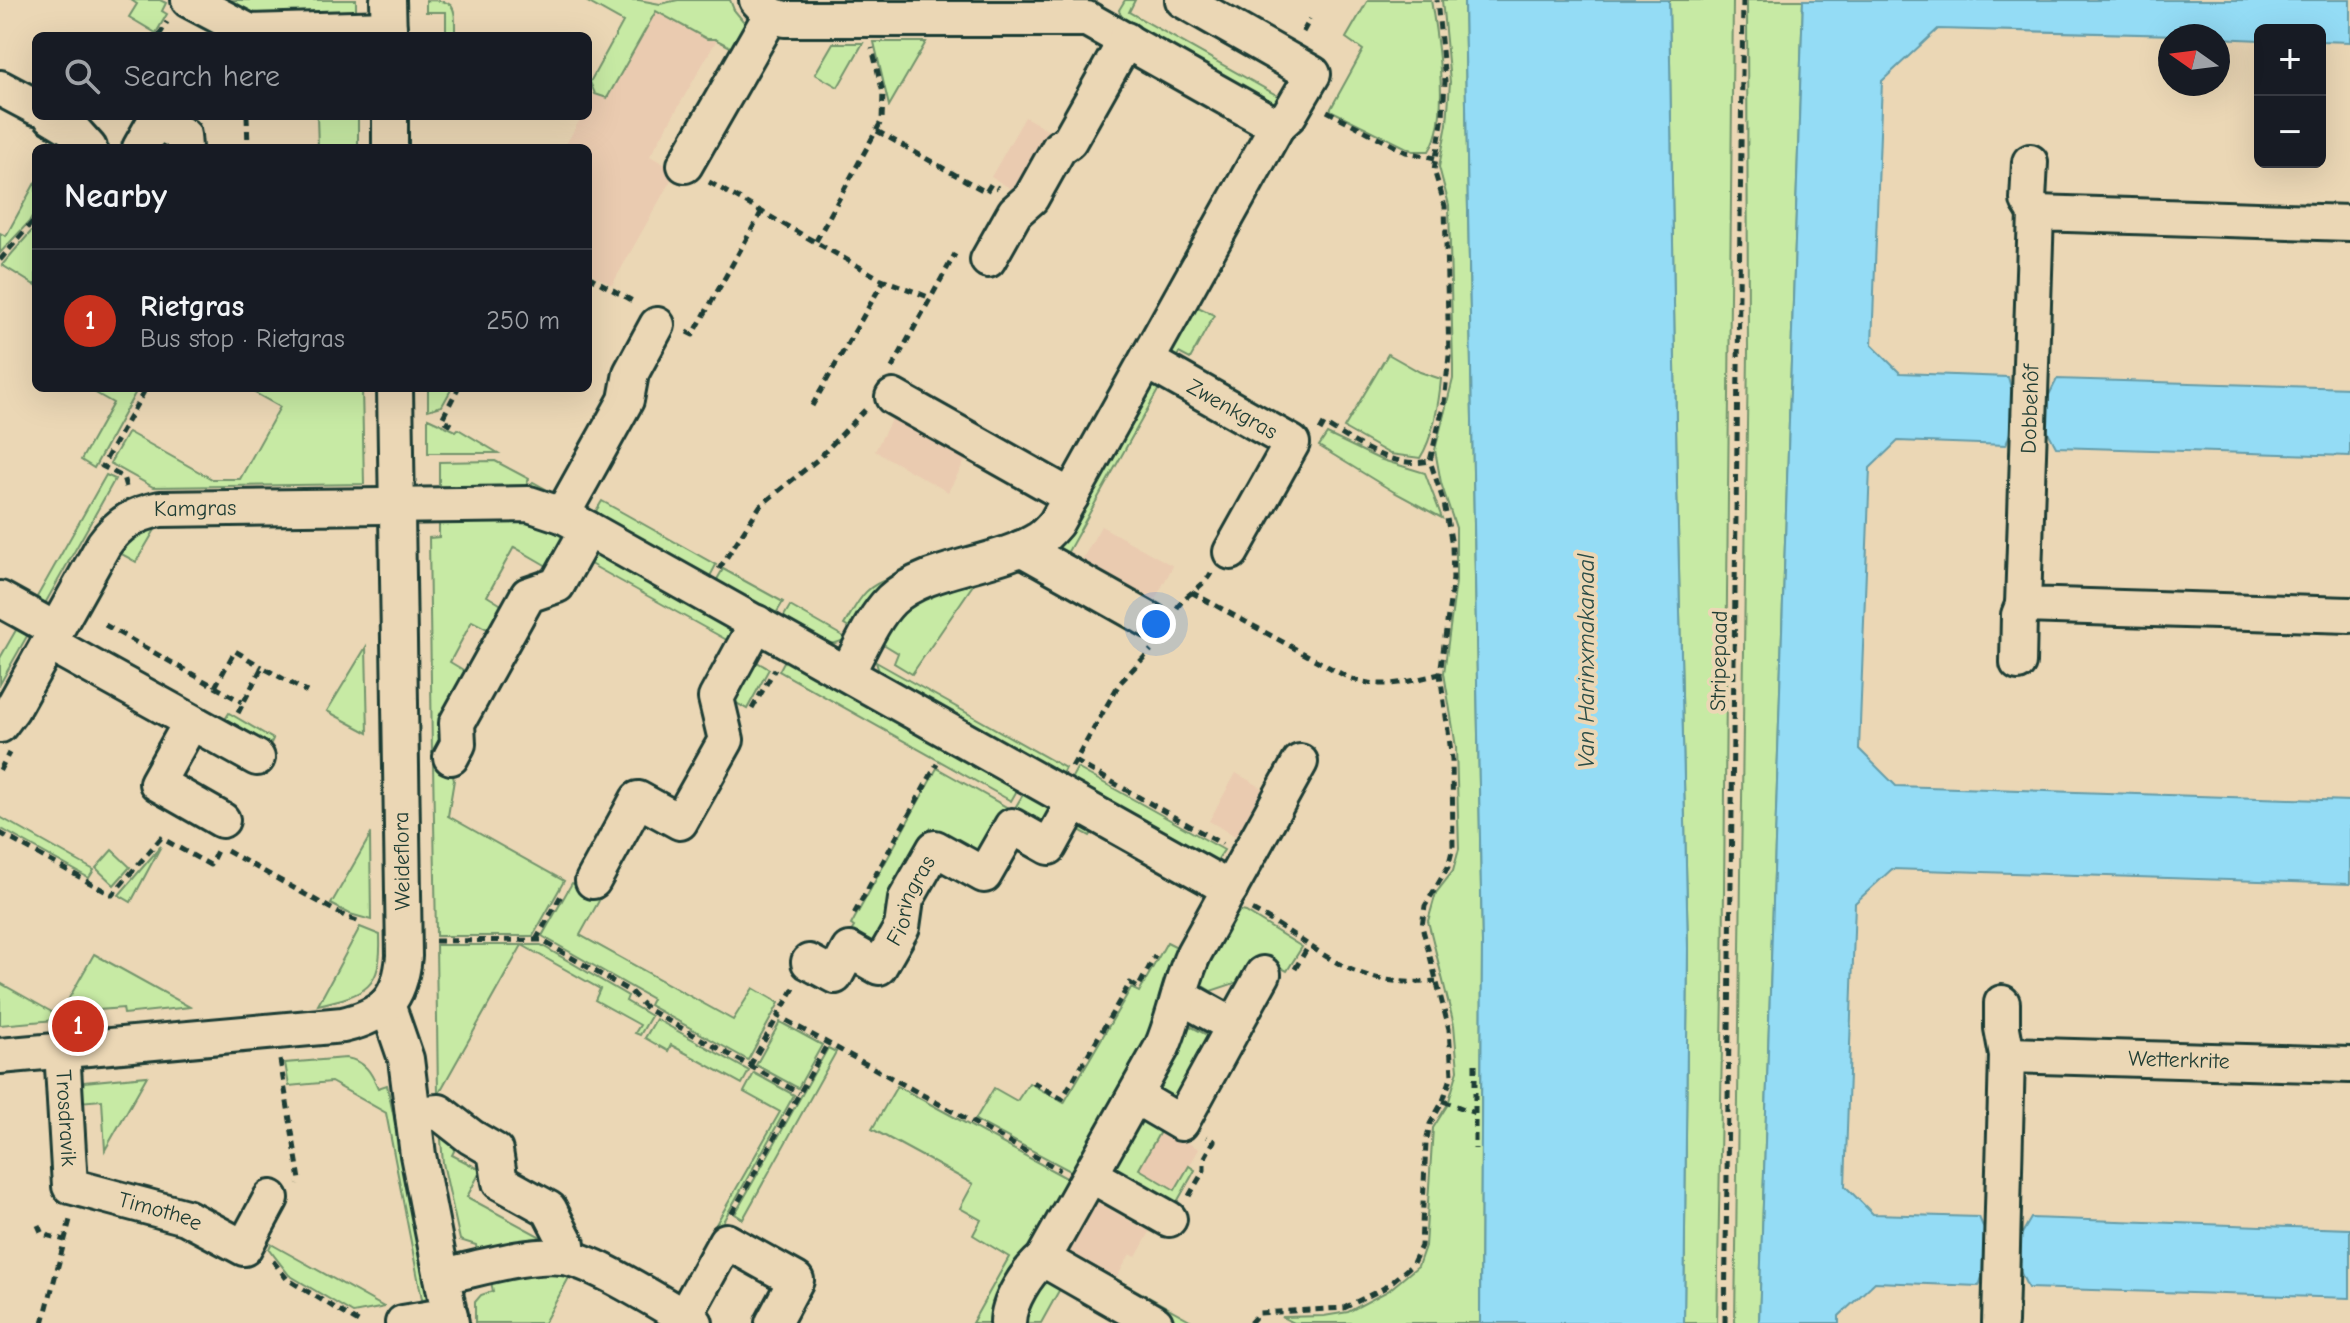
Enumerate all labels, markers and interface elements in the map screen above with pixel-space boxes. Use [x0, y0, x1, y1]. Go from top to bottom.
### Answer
north arrow [2158, 24, 2230, 96]
map controls [2254, 24, 2326, 168]
button: + [2254, 24, 2326, 96]
search box [32, 32, 592, 120]
icon: search [60, 54, 104, 98]
text: Search here [124, 59, 280, 94]
button: − [2254, 96, 2326, 168]
text: Nearby [64, 176, 167, 216]
text: Rietgras [140, 289, 244, 324]
text: 1 [85, 306, 95, 336]
text: 250 m [486, 306, 560, 336]
text: Bus stop · Rietgras [140, 324, 345, 354]
street label: Dobbehôf [2015, 362, 2045, 454]
street label: Zwenkgras [1183, 373, 1282, 445]
street label: Kamgras [154, 495, 237, 522]
water label: Van Harinxmakanaal [1572, 553, 1600, 768]
your location [1136, 604, 1176, 644]
street label: Stripepaad [1705, 610, 1733, 712]
street label: Weideflora [388, 812, 416, 910]
street label: Fioringras [881, 851, 941, 950]
pin: 1 [52, 996, 104, 1056]
street label: Wetterkrite [2128, 1046, 2230, 1074]
street label: Trosdravik [50, 1069, 82, 1167]
street label: Timothee [116, 1187, 207, 1236]

